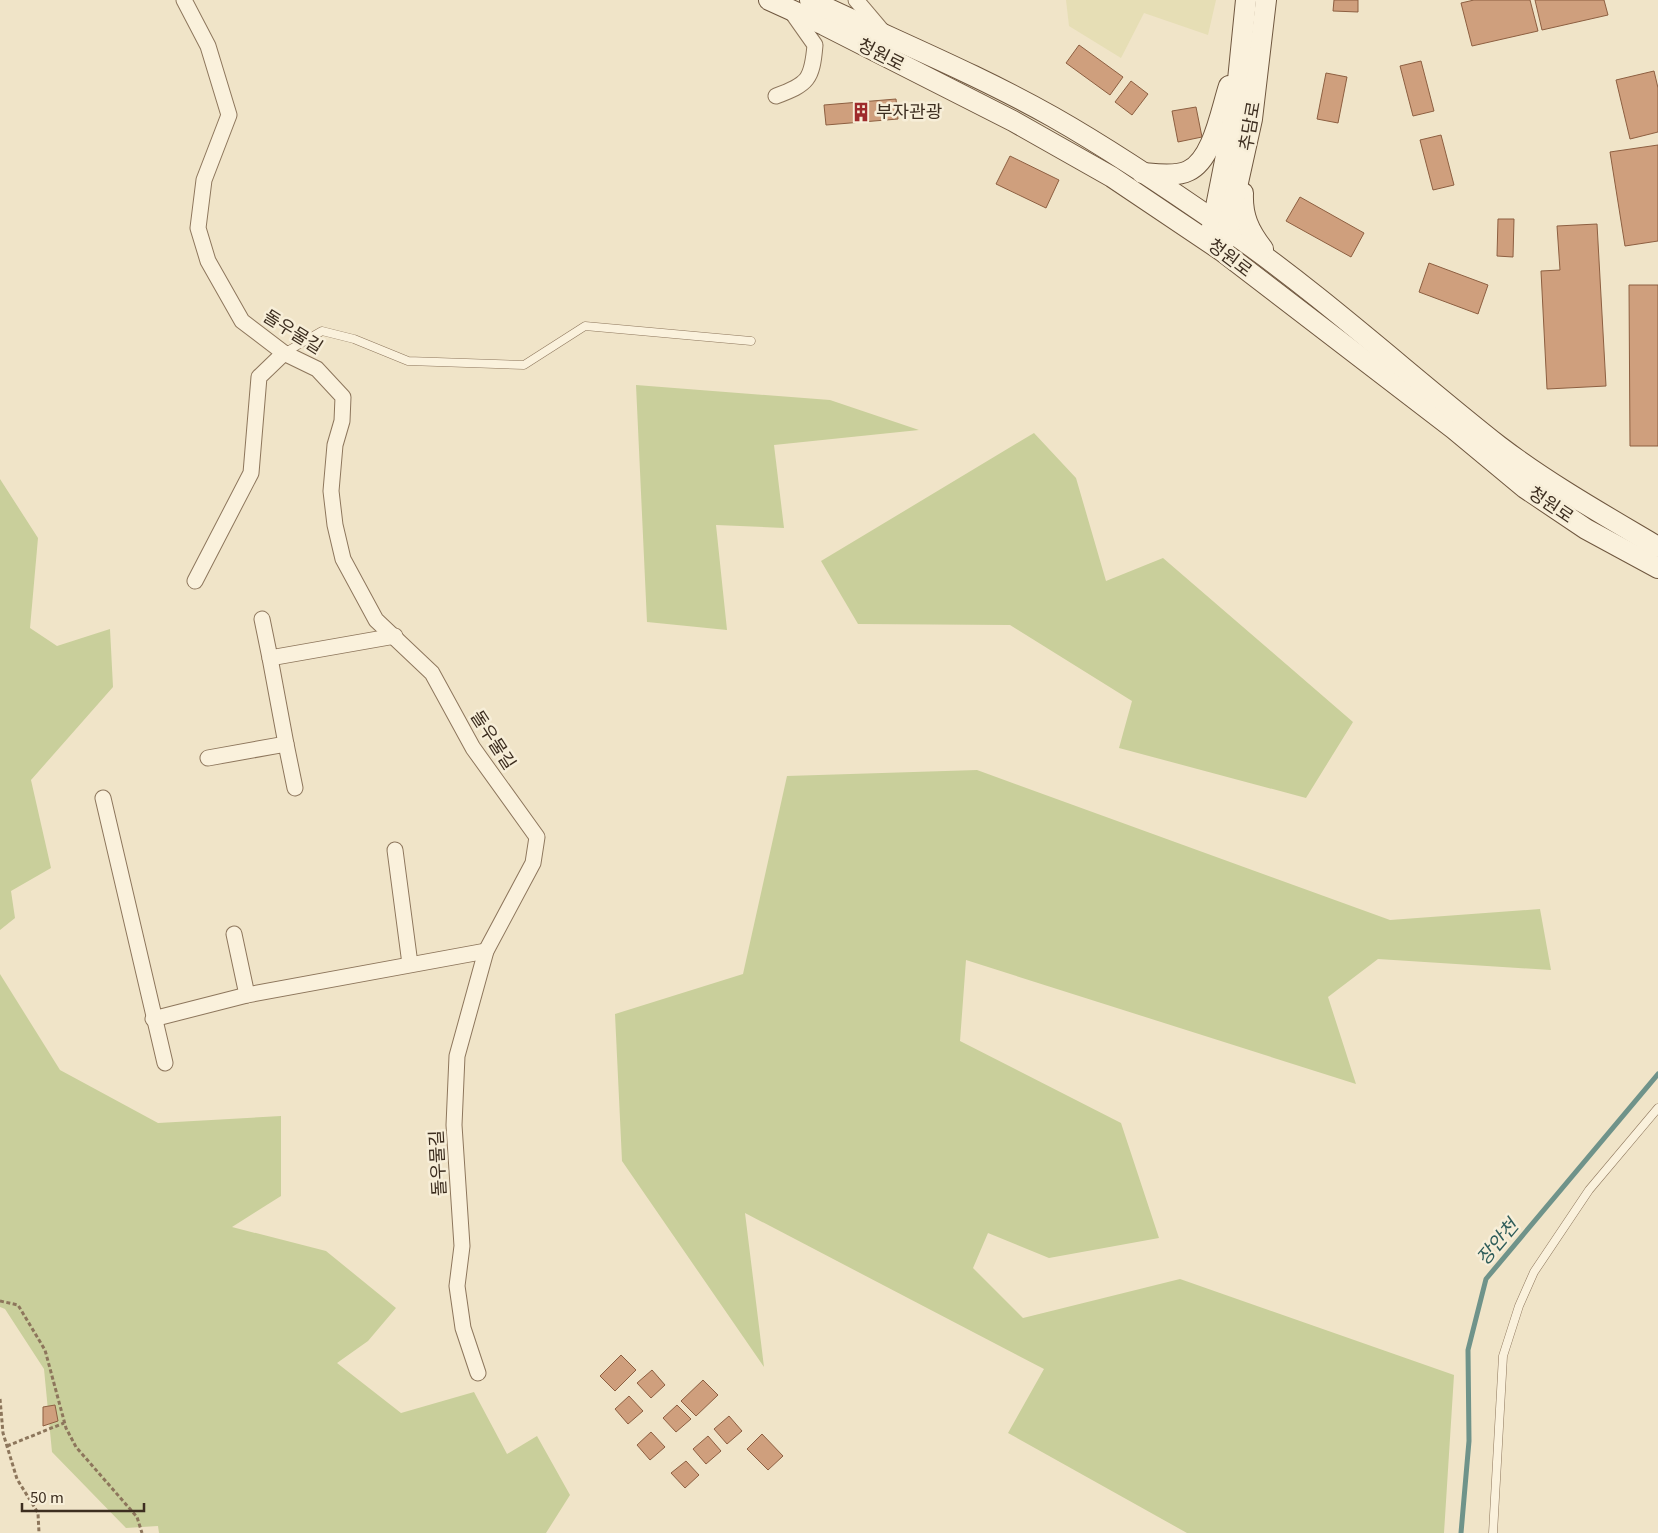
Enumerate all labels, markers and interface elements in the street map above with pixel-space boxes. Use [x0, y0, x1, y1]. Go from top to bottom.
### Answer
street label: 청원로 [854, 30, 910, 76]
place label: 부자관광 [876, 97, 942, 123]
street label: 추담로 [1231, 99, 1265, 152]
building icon: 부자관광 [850, 101, 872, 123]
street label: 청원로 [1204, 231, 1259, 282]
street label: 돌우물길 [259, 302, 329, 359]
street label: 청원로 [1524, 479, 1580, 528]
street label: 돌우물길 [466, 704, 524, 774]
street label: 돌우물길 [421, 1129, 451, 1197]
water label: 장안천 [1469, 1211, 1524, 1270]
scale bar [22, 1480, 145, 1512]
text: 50 m [30, 1486, 64, 1507]

